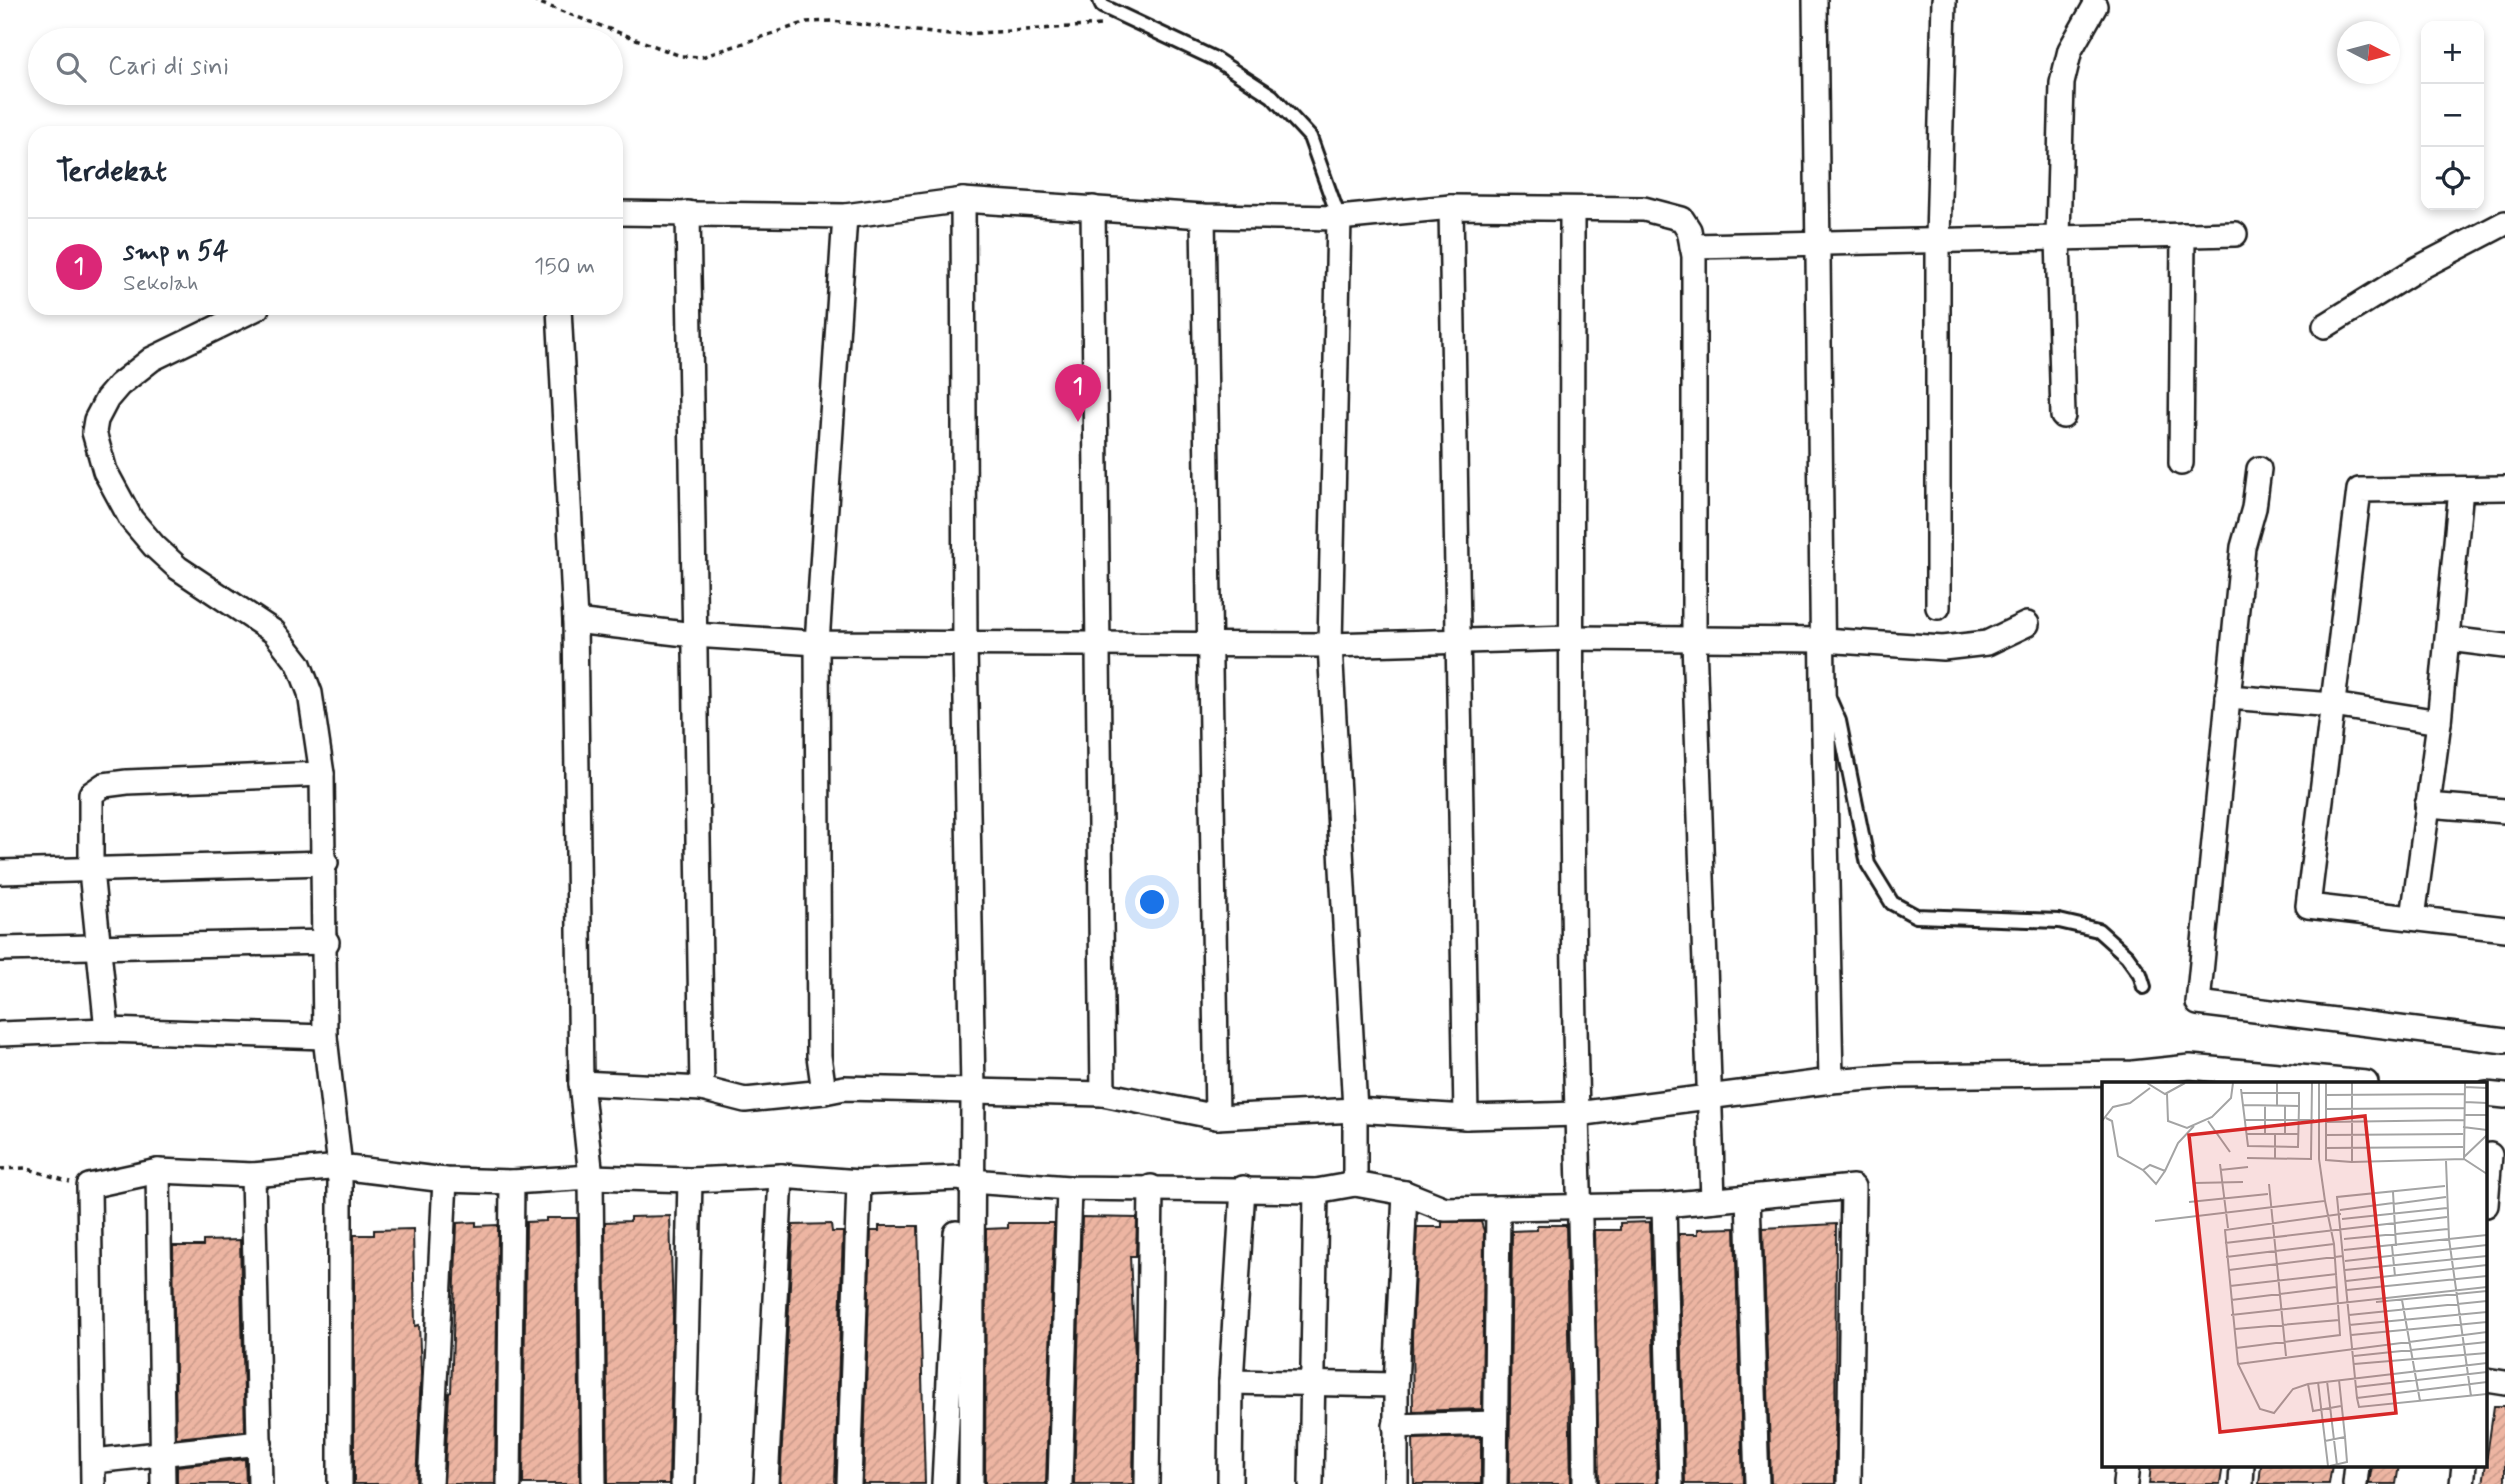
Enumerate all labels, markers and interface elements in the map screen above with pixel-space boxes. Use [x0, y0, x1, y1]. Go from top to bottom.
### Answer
north arrow [2337, 21, 2400, 84]
map controls [2421, 21, 2484, 210]
button: + [2421, 21, 2484, 84]
search box [28, 28, 623, 105]
icon: search [52, 48, 90, 86]
text: Cari di sini [108, 50, 229, 84]
button: − [2421, 84, 2484, 147]
button: locate [2421, 147, 2484, 210]
text: Terdekat [56, 152, 167, 191]
text: smp n 54 [123, 235, 229, 269]
text: 1 [74, 252, 84, 282]
text: 150 m [534, 252, 595, 282]
text: Sekolah [123, 269, 199, 299]
pin: 1 [1055, 364, 1101, 422]
your location [1135, 885, 1169, 919]
inset map [2102, 1082, 2488, 1466]

